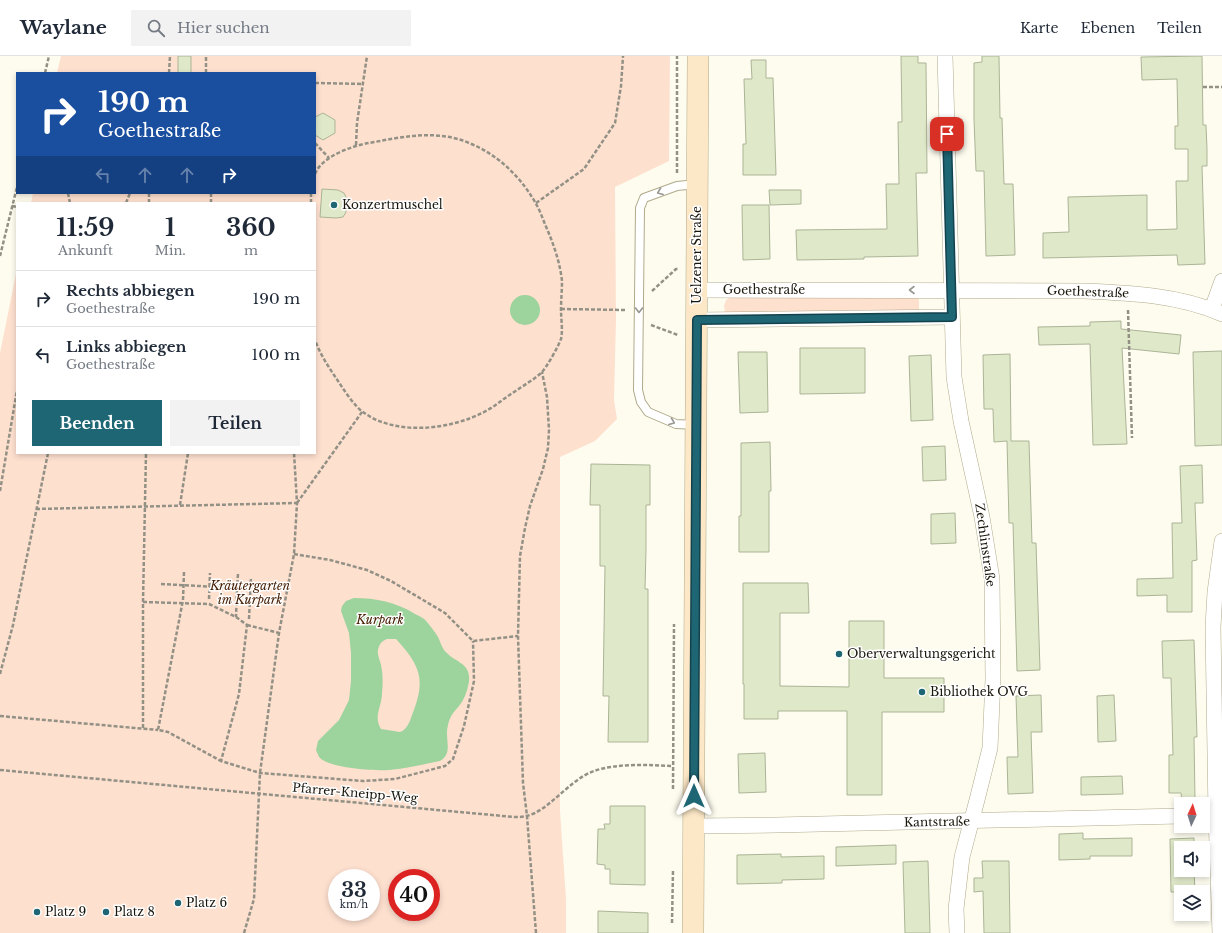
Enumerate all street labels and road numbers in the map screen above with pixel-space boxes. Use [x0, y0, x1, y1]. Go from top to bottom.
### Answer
street label: Uelzener Straße [689, 206, 704, 304]
street label: Goethestraße [723, 282, 805, 297]
street label: Goethestraße [1047, 283, 1130, 300]
street label: Zechlinstraße [972, 502, 999, 588]
street label: Pfarrer-Kneipp-Weg [292, 780, 419, 806]
street label: Kantstraße [904, 813, 970, 830]

